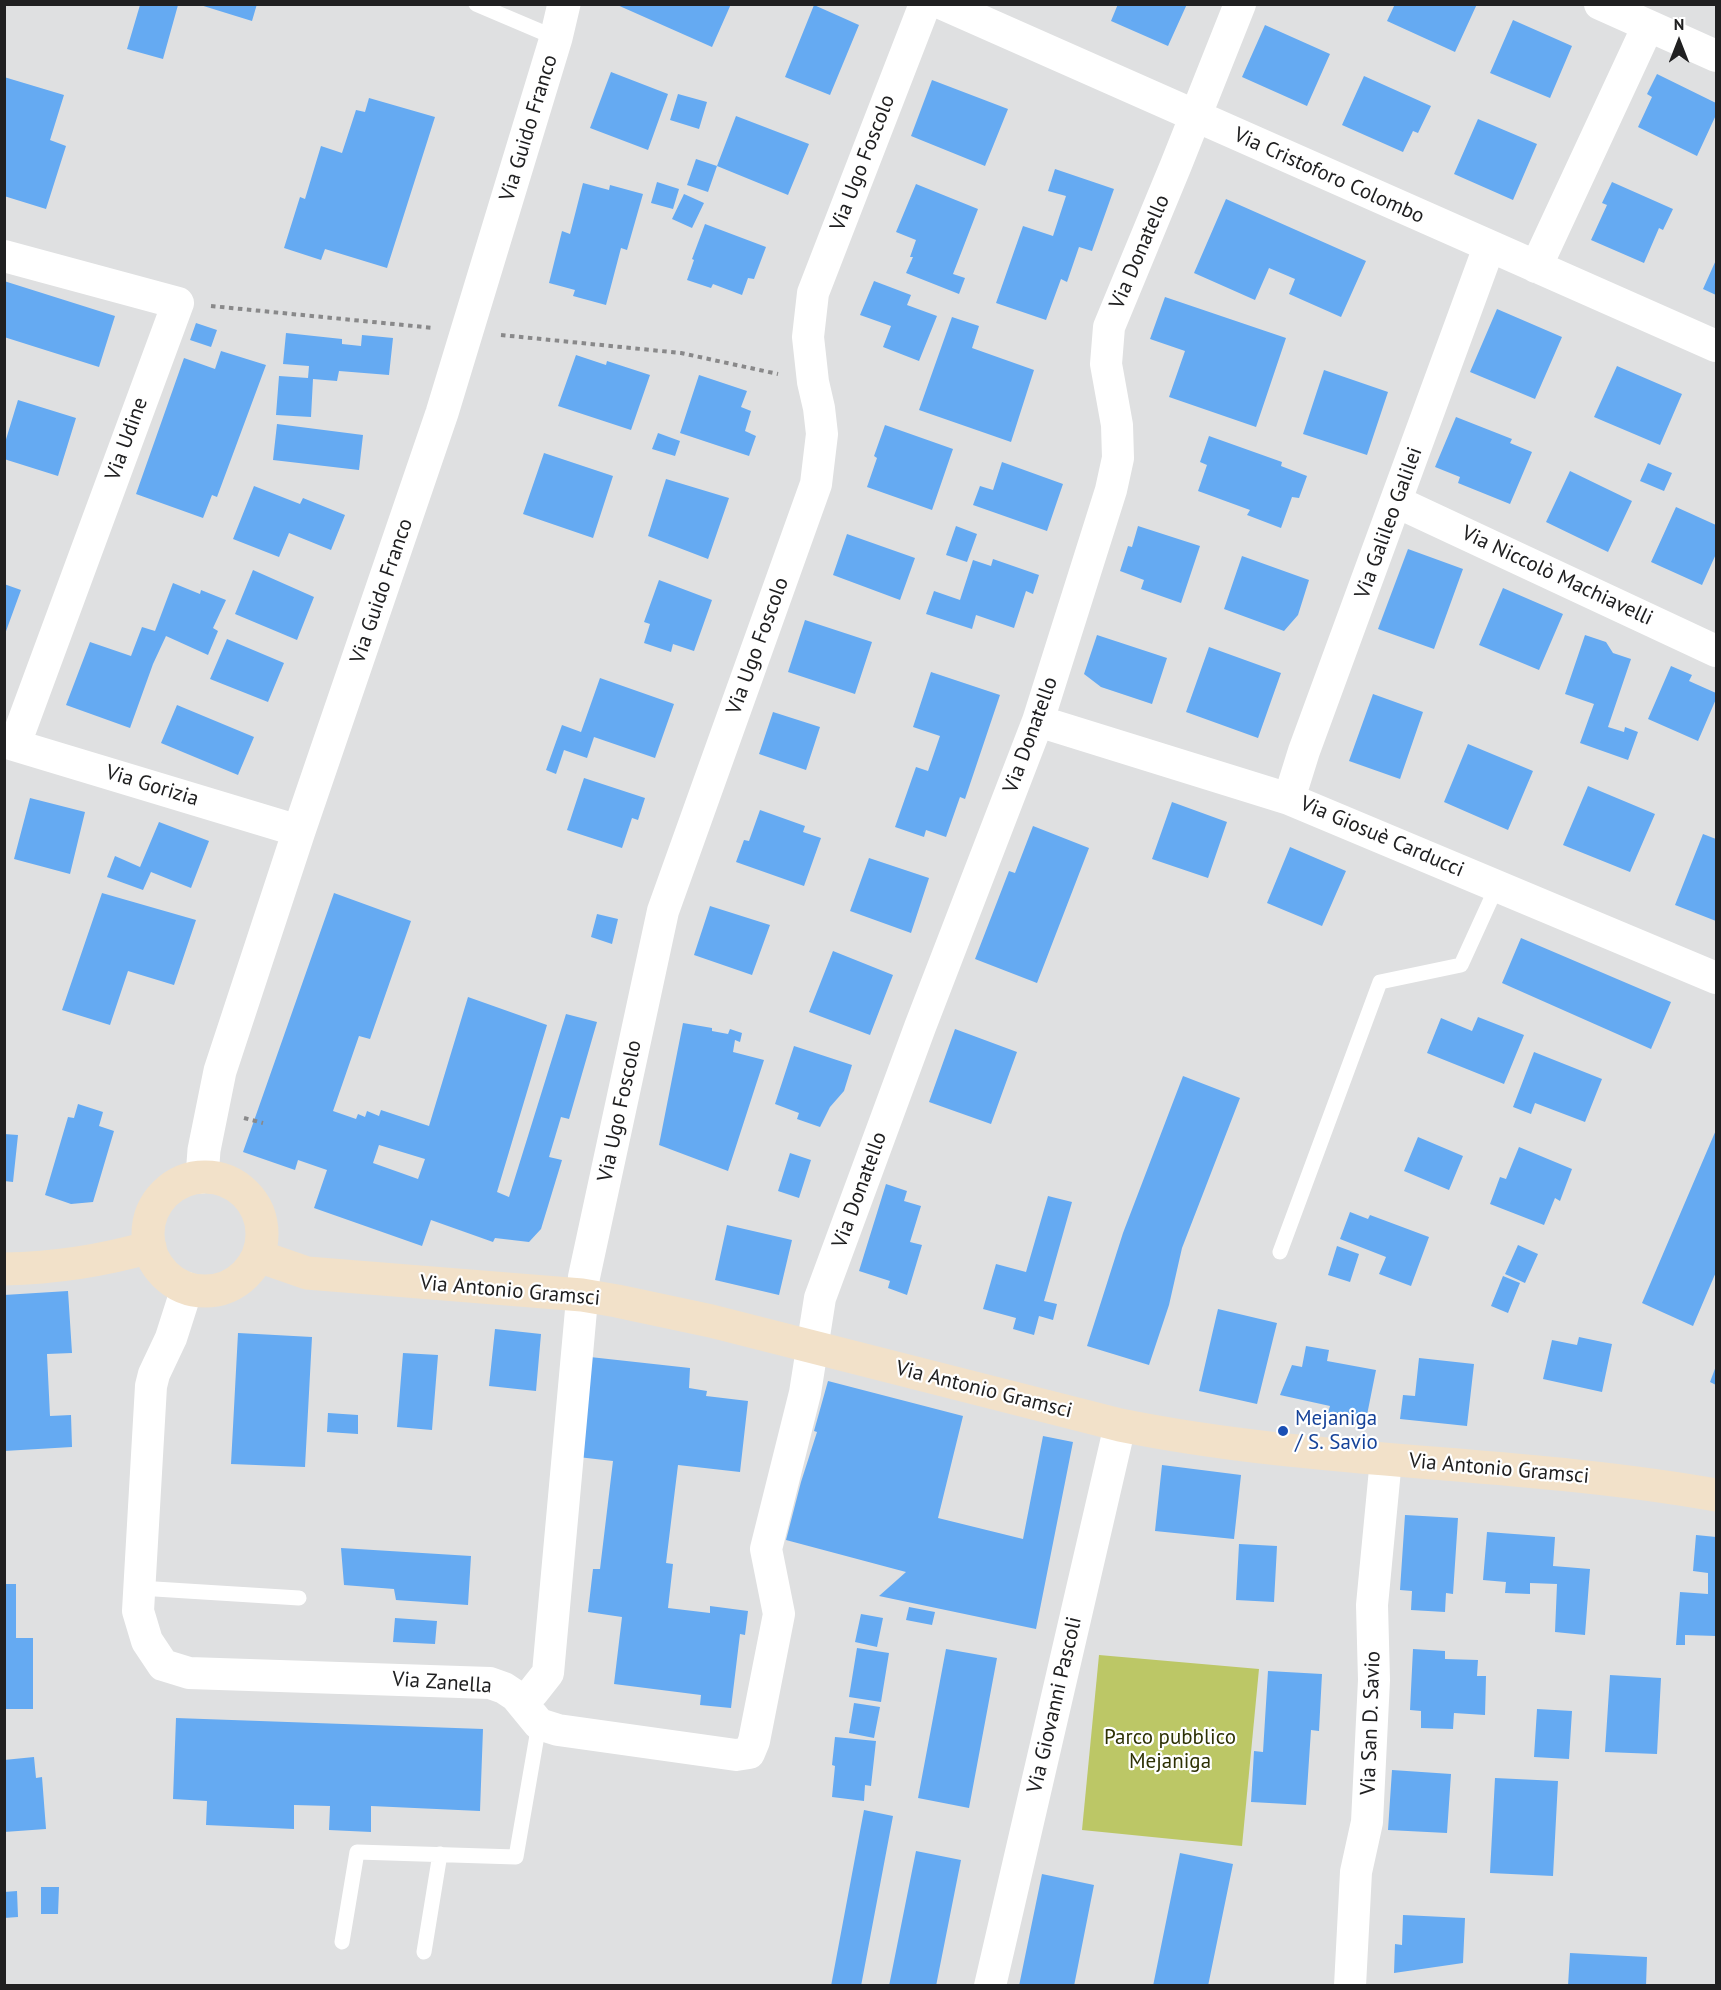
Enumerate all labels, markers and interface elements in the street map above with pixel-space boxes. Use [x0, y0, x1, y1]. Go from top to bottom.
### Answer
north arrow [1649, 12, 1709, 72]
text: N [1674, 14, 1684, 34]
street label: Via Guido Franco [495, 52, 563, 204]
street label: Via Ugo Foscolo [825, 91, 901, 235]
street label: Via Cristoforo Colombo [1230, 123, 1428, 229]
street label: Via Donatello [1105, 191, 1175, 313]
street label: Via Udine [100, 394, 154, 484]
street label: Via Galileo Galilei [1350, 444, 1428, 602]
street label: Via Guido Franco [345, 515, 419, 667]
street label: Via Niccolò Machiavelli [1457, 521, 1657, 631]
street label: Via Ugo Foscolo [722, 574, 794, 718]
street label: Via Donatello [998, 674, 1064, 796]
street label: Via Gorizia [102, 760, 202, 812]
street label: Via Giosuè Carducci [1296, 791, 1468, 883]
street label: Via Ugo Foscolo [593, 1038, 647, 1184]
street label: Via Donatello [827, 1129, 893, 1251]
street label: Via Antonio Gramsci [419, 1271, 601, 1311]
street label: Via Antonio Gramsci [893, 1356, 1075, 1424]
place label: Mejaniga / S. Savio [1295, 1406, 1378, 1456]
marker: Mejaniga / S. Savio [1276, 1424, 1290, 1438]
street label: Via Antonio Gramsci [1408, 1449, 1590, 1489]
street label: Via Giovanni Pascoli [1022, 1614, 1088, 1796]
street label: Via San D. Savio [1356, 1651, 1386, 1795]
street label: Via Zanella [391, 1667, 493, 1699]
park label: Parco pubblico Mejaniga [1104, 1725, 1236, 1775]

